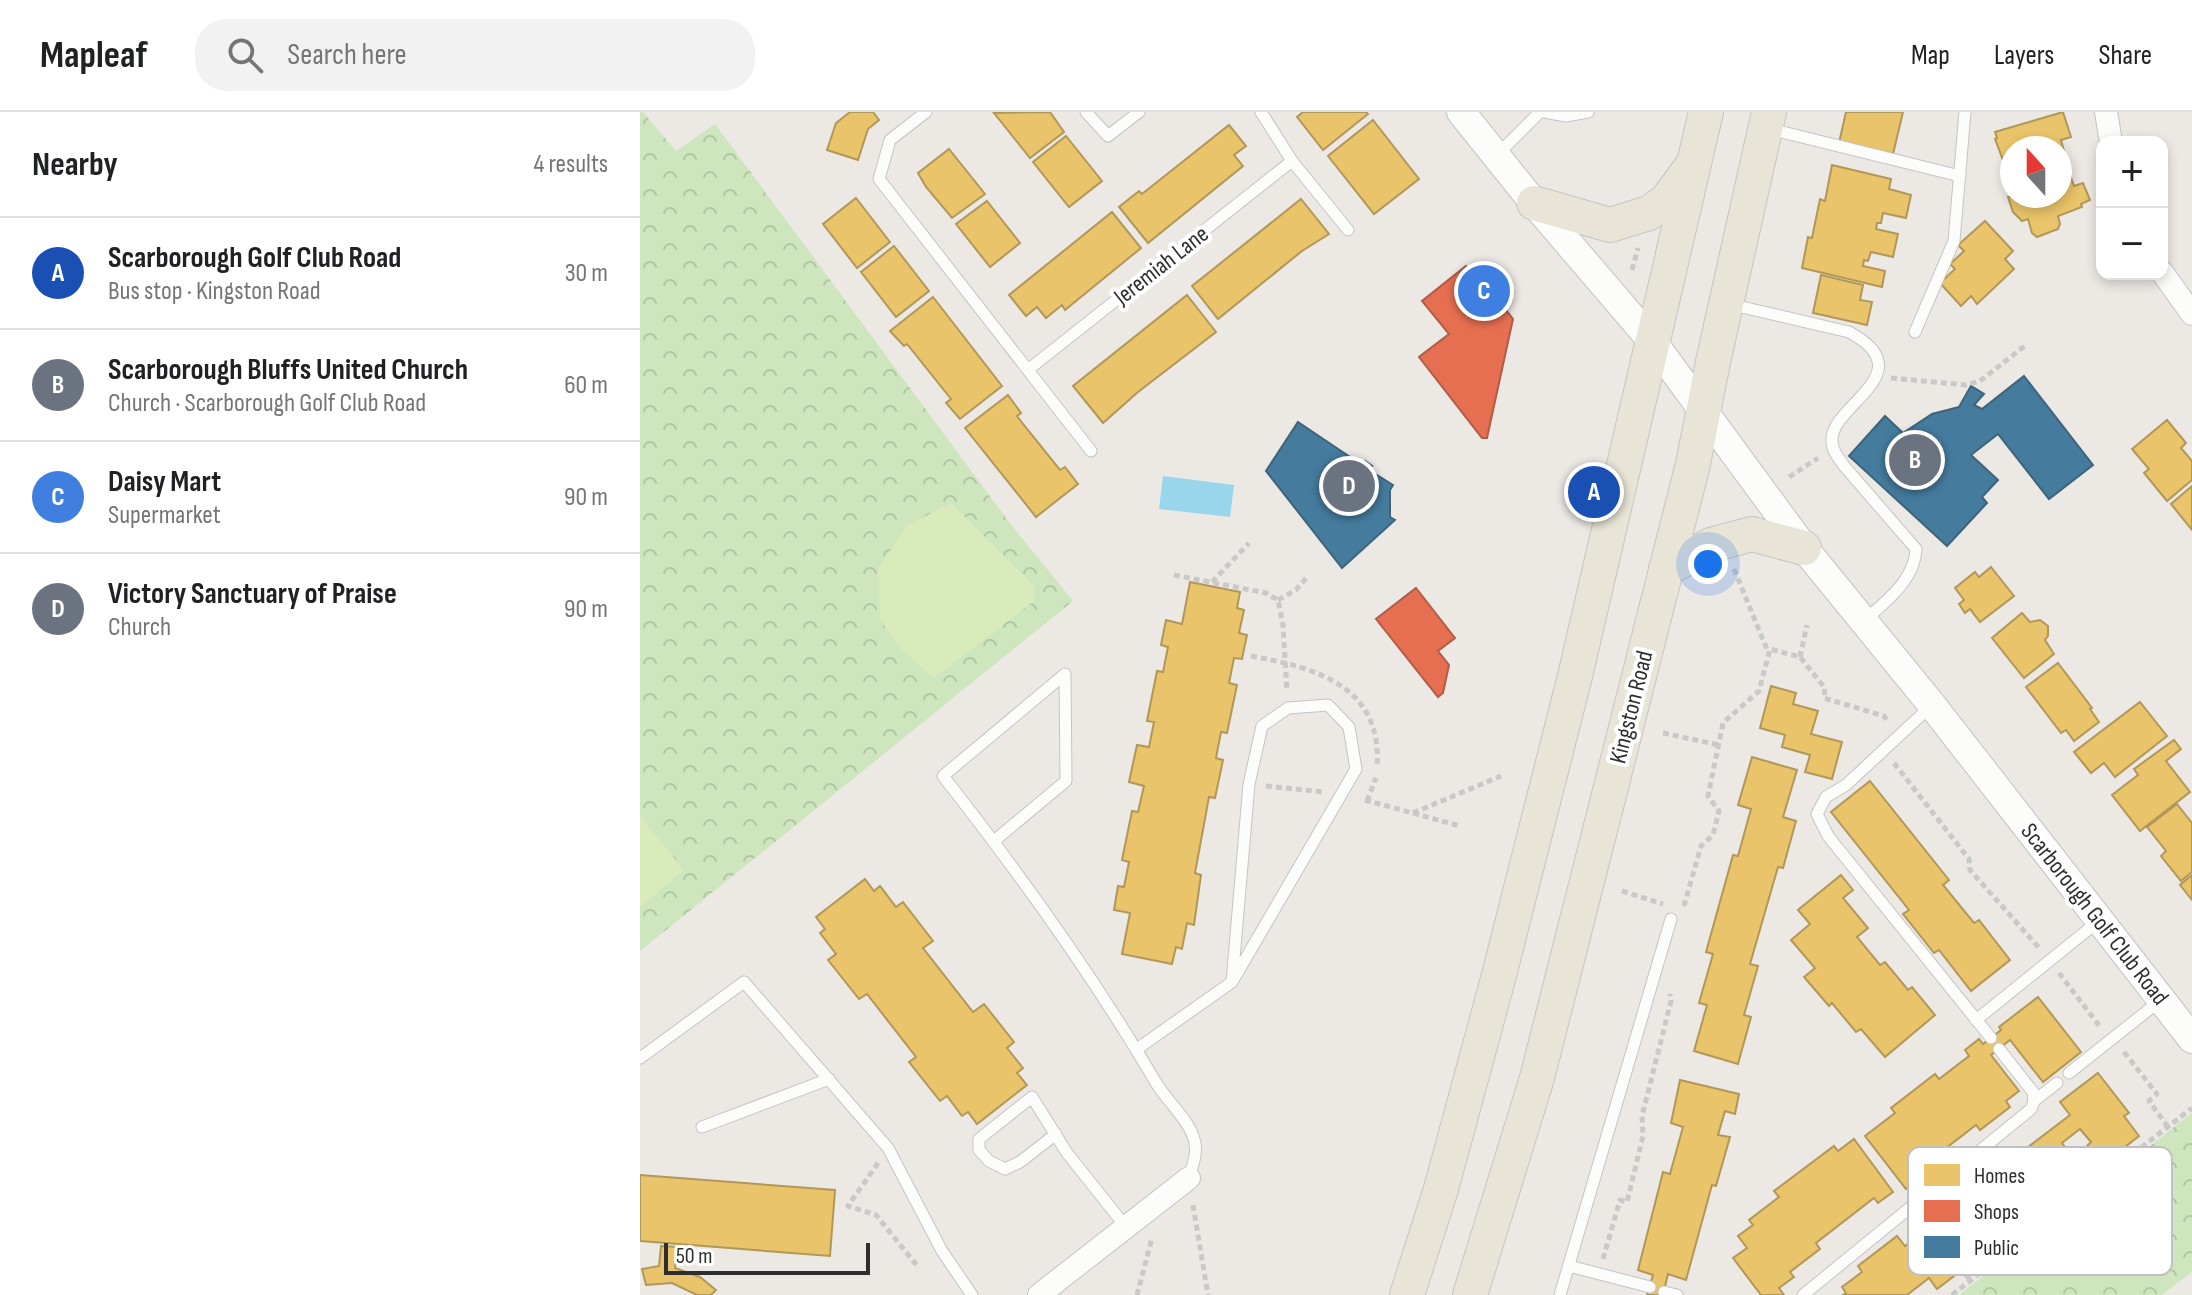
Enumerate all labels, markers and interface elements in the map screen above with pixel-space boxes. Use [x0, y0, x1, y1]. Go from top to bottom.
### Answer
search box [195, 19, 755, 91]
text: Mapleaf [40, 33, 147, 78]
icon: search [223, 33, 267, 77]
text: Search here [287, 37, 407, 73]
text: Map [1911, 39, 1950, 72]
text: Layers [1994, 39, 2054, 72]
text: Share [2098, 39, 2152, 72]
north arrow [2000, 136, 2072, 208]
map controls [2096, 136, 2168, 280]
button: + [2096, 136, 2168, 208]
text: Nearby [32, 144, 118, 185]
text: 4 results [533, 149, 608, 180]
button: − [2096, 208, 2168, 280]
street label: Jeremiah Lane [1107, 220, 1214, 312]
text: Scarborough Golf Club Road [108, 240, 401, 276]
text: A [52, 258, 64, 289]
text: 30 m [565, 258, 608, 289]
pin: C [1458, 261, 1510, 321]
text: Bus stop · Kingston Road [108, 276, 321, 307]
text: Scarborough Bluffs United Church [108, 352, 468, 388]
text: B [52, 370, 64, 401]
text: 60 m [564, 370, 608, 401]
text: Church · Scarborough Golf Club Road [108, 388, 426, 419]
pin: B [1889, 430, 1941, 490]
pin: D [1323, 456, 1375, 516]
pin: A [1568, 462, 1620, 522]
text: Daisy Mart [108, 464, 221, 500]
text: C [51, 482, 65, 513]
text: 90 m [564, 482, 608, 513]
text: Supermarket [108, 500, 221, 531]
your location [1688, 544, 1728, 584]
text: Victory Sanctuary of Praise [108, 576, 397, 612]
text: D [51, 594, 65, 625]
text: 90 m [564, 594, 608, 625]
text: Church [108, 612, 171, 643]
street label: Kingston Road [1604, 648, 1659, 766]
street label: Scarborough Golf Club Road [2015, 818, 2175, 1011]
legend [1908, 1147, 2172, 1275]
text: Homes [1974, 1163, 2025, 1190]
text: Shops [1974, 1199, 2019, 1226]
text: Public [1974, 1235, 2019, 1262]
scale bar [664, 1239, 870, 1275]
text: 50 m [676, 1243, 712, 1270]

